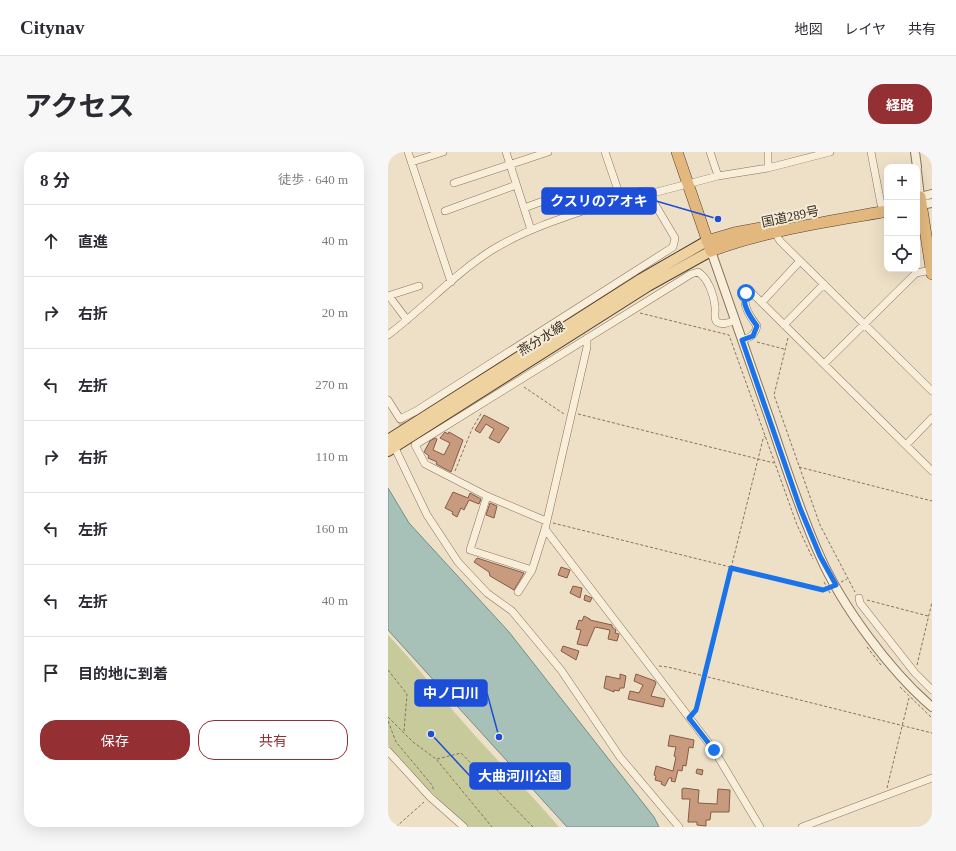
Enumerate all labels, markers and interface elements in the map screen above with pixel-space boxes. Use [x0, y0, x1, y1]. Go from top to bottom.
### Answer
text: Citynav [20, 17, 84, 38]
text: 地図 [794, 22, 822, 37]
text: レイヤ [844, 22, 886, 37]
text: 共有 [908, 22, 936, 37]
button: 経路 [868, 84, 932, 124]
text: アクセス [24, 91, 135, 122]
map controls [884, 164, 920, 272]
button: + [884, 164, 920, 200]
text: 8 分 [40, 171, 70, 190]
text: 徒歩 · 640 m [278, 172, 348, 187]
callout: クスリのアオキ [542, 188, 656, 214]
text: クスリのアオキ [550, 194, 648, 209]
button: − [884, 200, 920, 236]
street label: 国道289号 [760, 203, 820, 230]
icon: ahead [40, 230, 62, 252]
text: 40 m [322, 233, 348, 248]
text: 直進 [78, 234, 108, 250]
button: locate [884, 236, 920, 272]
route start [737, 284, 755, 302]
icon: right [40, 302, 62, 324]
text: 20 m [322, 305, 348, 320]
text: 右折 [78, 306, 108, 322]
street label: 燕分水線 [515, 318, 567, 359]
icon: left [40, 374, 62, 396]
text: 270 m [315, 377, 348, 392]
text: 左折 [78, 378, 108, 394]
icon: right [40, 446, 62, 468]
text: 110 m [316, 449, 348, 464]
text: 右折 [78, 450, 108, 466]
icon: left [40, 518, 62, 540]
text: 160 m [315, 521, 348, 536]
text: 左折 [78, 522, 108, 538]
icon: left [40, 590, 62, 612]
text: 40 m [322, 593, 348, 608]
text: 左折 [78, 594, 108, 610]
icon: arrive [40, 662, 62, 684]
text: 目的地に到着 [78, 666, 168, 682]
callout: 中ノ口川 [415, 680, 487, 706]
text: 中ノ口川 [423, 686, 479, 701]
button: 保存 [40, 720, 190, 760]
button: 共有 [198, 720, 348, 760]
route end [705, 741, 723, 759]
callout: 大曲河川公園 [470, 763, 570, 789]
text: 大曲河川公園 [478, 769, 562, 784]

